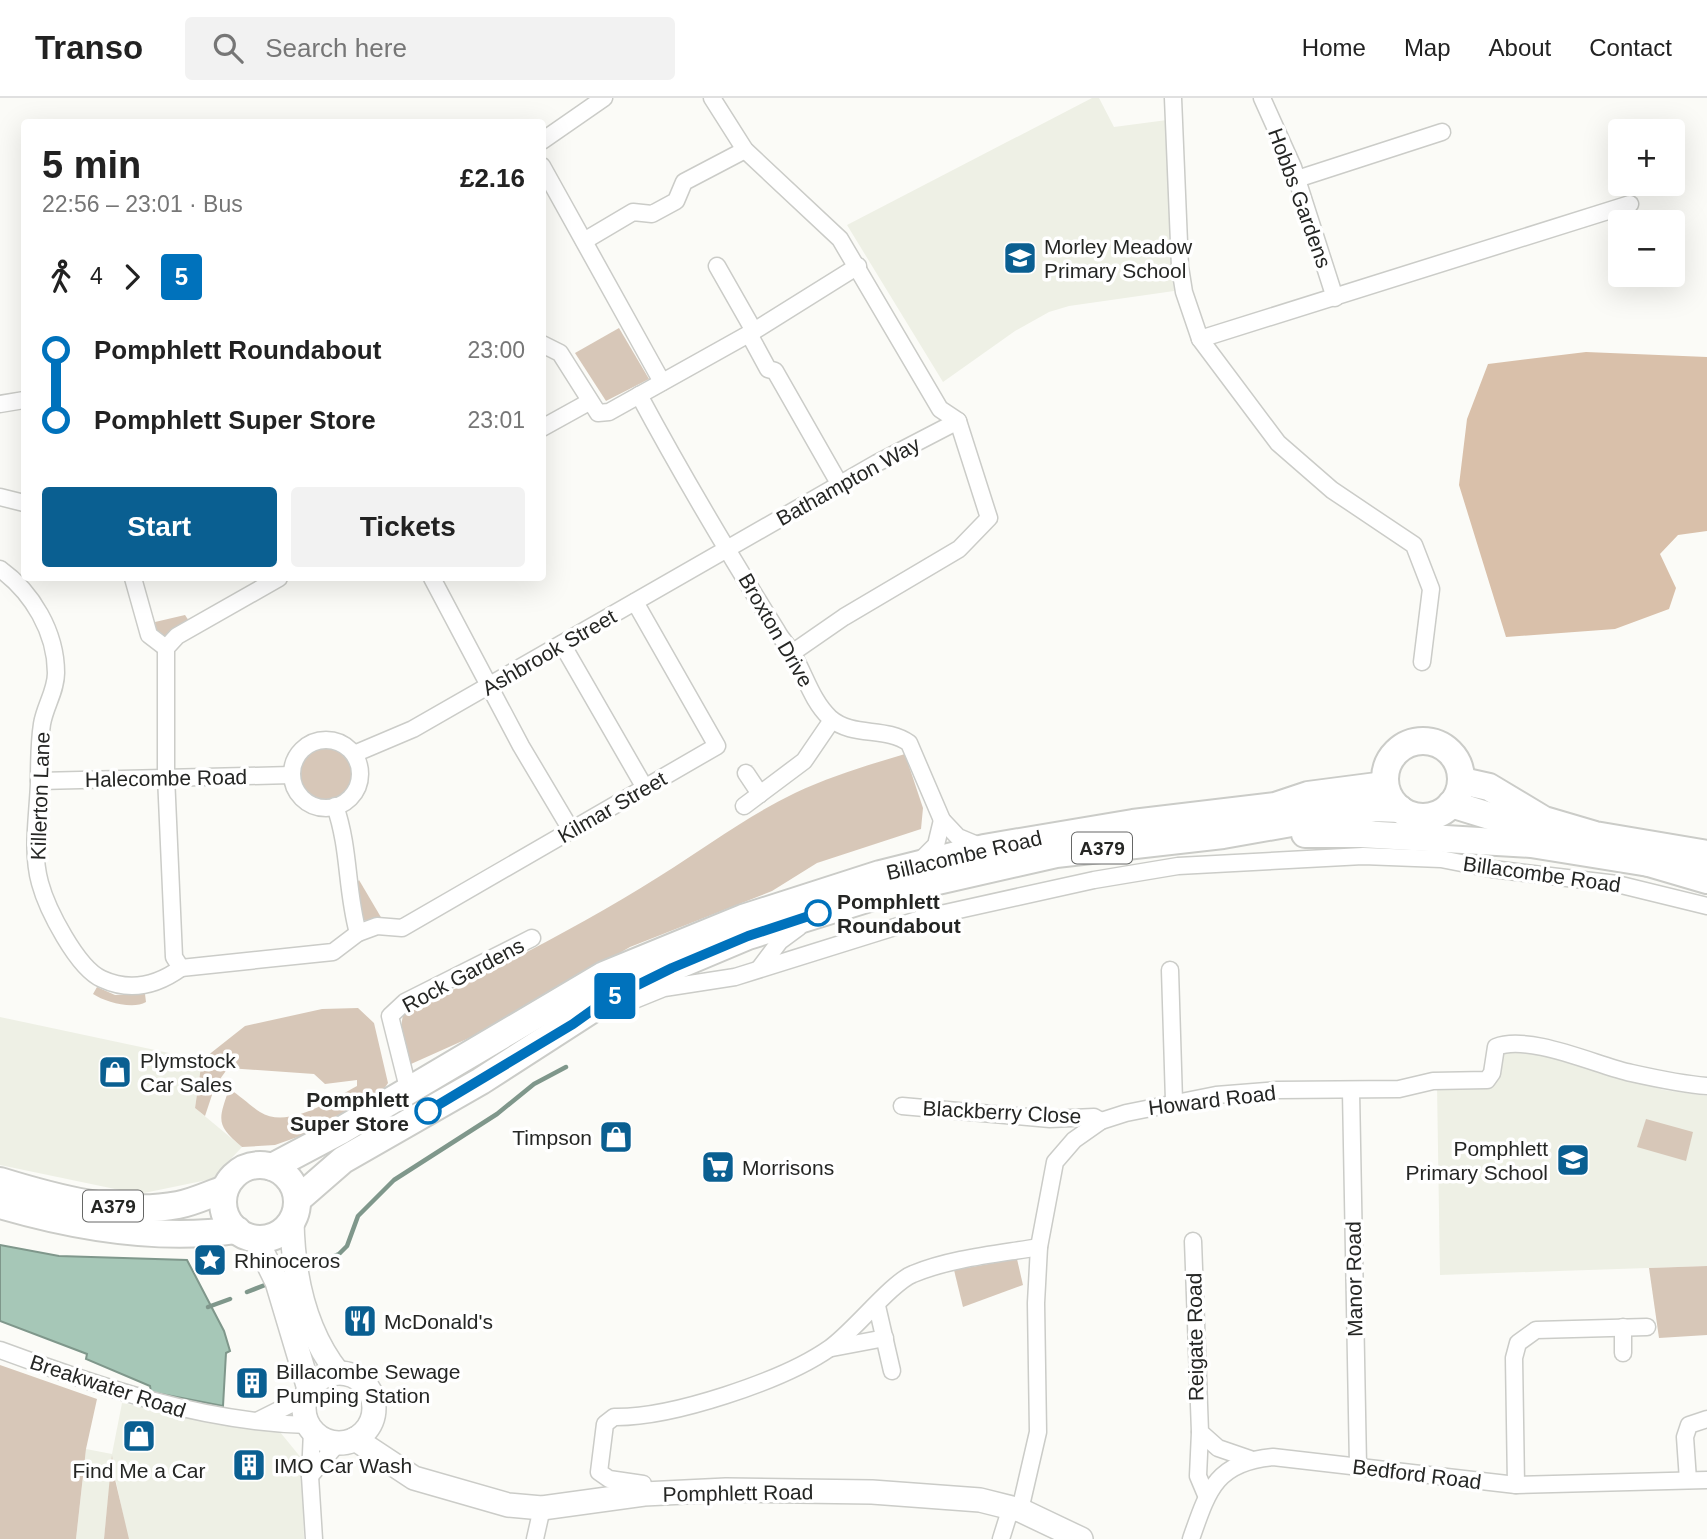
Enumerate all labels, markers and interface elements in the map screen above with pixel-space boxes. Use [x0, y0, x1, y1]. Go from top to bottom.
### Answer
search box [185, 17, 675, 80]
text: Transo [35, 29, 143, 66]
icon: search [209, 29, 247, 67]
text: Search here [265, 33, 407, 63]
text: Home [1302, 34, 1366, 61]
text: Map [1404, 34, 1451, 61]
text: About [1489, 34, 1551, 61]
text: Contact [1589, 34, 1672, 61]
map controls [1608, 119, 1685, 287]
button: + [1608, 119, 1685, 196]
street label: Hobbs Gardens [1264, 125, 1336, 271]
text: 5 min [42, 144, 141, 186]
text: £2.16 [460, 163, 525, 193]
text: 22:56 – 23:01 · Bus [42, 191, 243, 217]
button: − [1608, 210, 1685, 287]
place label: Morley Meadow Primary School [1044, 235, 1193, 282]
school or university icon: Morley Meadow Primary School [1001, 239, 1039, 277]
icon: walk [42, 258, 80, 296]
icon: forward [113, 258, 151, 296]
text: 4 [90, 263, 103, 289]
text: 5 [175, 263, 188, 290]
text: Pomphlett Roundabout [94, 335, 381, 365]
text: 23:00 [467, 337, 525, 363]
text: Pomphlett Super Store [94, 405, 376, 435]
text: 23:01 [467, 407, 525, 433]
street label: Bathampton Way [772, 432, 924, 530]
button: Start [42, 487, 277, 567]
button: Tickets [291, 487, 525, 567]
street label: Broxton Drive [734, 569, 818, 691]
street label: Ashbrook Street [478, 604, 620, 700]
street label: Killerton Lane [26, 731, 54, 861]
street label: Halecombe Road [85, 765, 247, 791]
street label: Kilmar Street [554, 767, 670, 847]
street label: Billacombe Road [884, 826, 1044, 884]
road number: A379 [1072, 832, 1132, 863]
street label: Billacombe Road [1462, 852, 1622, 896]
place label: Pomphlett Roundabout [837, 890, 961, 937]
marker: Pomphlett Roundabout [805, 900, 831, 926]
street label: Rock Gardens [398, 933, 528, 1017]
line badge: 5 [592, 973, 638, 1019]
text: 5 [608, 982, 622, 1009]
place label: Plymstock Car Sales [140, 1049, 236, 1096]
shop icon: Plymstock Car Sales [96, 1053, 134, 1091]
street label: Howard Road [1147, 1081, 1277, 1119]
place label: Pomphlett Super Store [290, 1088, 409, 1135]
street label: Blackberry Close [922, 1096, 1082, 1128]
marker: Pomphlett Super Store [415, 1098, 441, 1124]
shop icon: Timpson [597, 1118, 635, 1156]
place label: Timpson [512, 1126, 592, 1149]
place label: Pomphlett Primary School [1406, 1137, 1548, 1184]
school or university icon: Pomphlett Primary School [1554, 1141, 1592, 1179]
supermarket icon: Morrisons [699, 1148, 737, 1186]
place label: Morrisons [742, 1156, 834, 1179]
road number: A379 [83, 1190, 143, 1222]
street label: Manor Road [1341, 1221, 1367, 1337]
place icon: Rhinoceros [191, 1241, 229, 1279]
place label: Rhinoceros [234, 1249, 340, 1272]
street label: Reigate Road [1182, 1273, 1208, 1401]
restaurant icon: McDonald's [341, 1302, 379, 1340]
place label: McDonald's [384, 1310, 493, 1333]
street label: Breakwater Road [27, 1350, 189, 1422]
place label: Billacombe Sewage Pumping Station [276, 1360, 460, 1407]
building icon: Billacombe Sewage Pumping Station [233, 1364, 271, 1402]
shop icon: Find Me a Car [120, 1417, 158, 1455]
building icon: IMO Car Wash [230, 1446, 268, 1484]
place label: IMO Car Wash [274, 1454, 412, 1477]
street label: Bedford Road [1351, 1455, 1483, 1493]
place label: Find Me a Car [72, 1459, 206, 1482]
street label: Pomphlett Road [663, 1480, 813, 1506]

